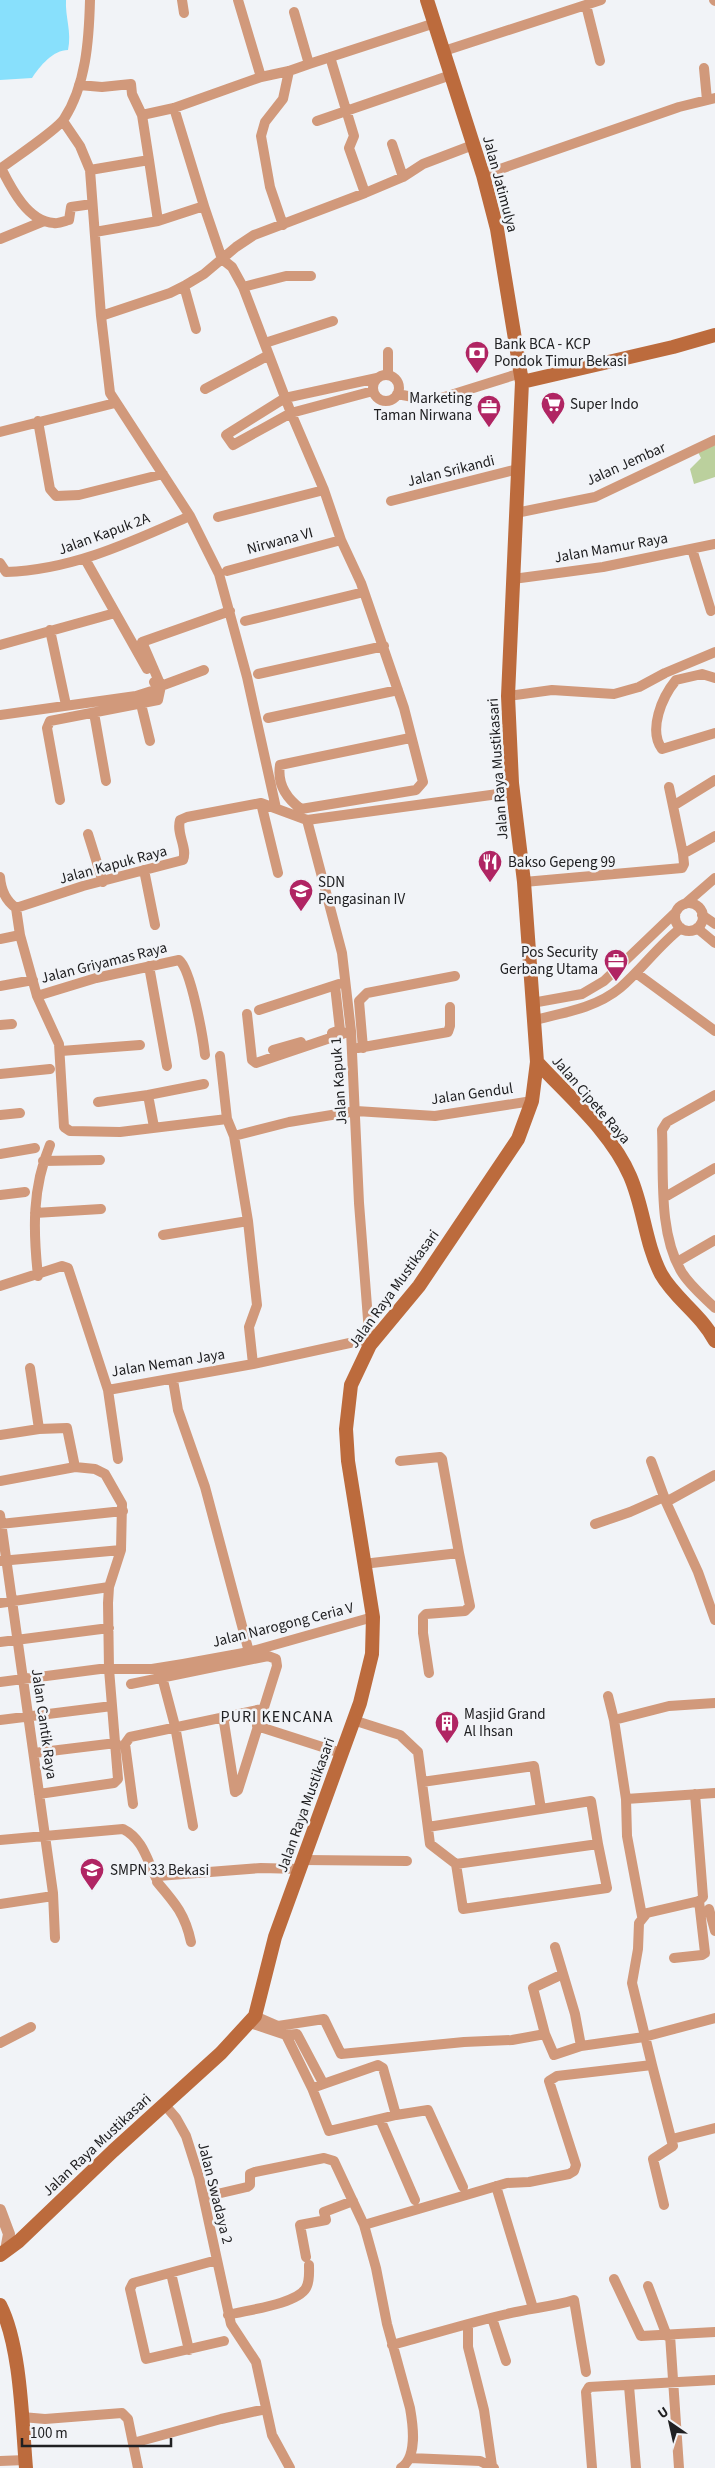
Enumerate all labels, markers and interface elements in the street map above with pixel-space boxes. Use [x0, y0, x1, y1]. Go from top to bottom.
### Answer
street label: Jalan Jatimulya [477, 133, 523, 235]
place label: Bank BCA - KCP Pondok Timur Bekasi [494, 334, 627, 372]
bank icon: Bank BCA - KCP Pondok Timur Bekasi [464, 340, 490, 374]
place label: Marketing Taman Nirwana [373, 388, 472, 426]
supermarket icon: Super Indo [540, 391, 566, 425]
office icon: Marketing Taman Nirwana [476, 394, 502, 428]
place label: Super Indo [570, 394, 639, 415]
street label: Jalan Jembar [583, 437, 670, 491]
street label: Jalan Srikandi [405, 450, 497, 492]
street label: Jalan Kapuk 2A [55, 507, 154, 560]
street label: Nirwana VI [245, 522, 315, 560]
street label: Jalan Mamur Raya [553, 528, 669, 568]
street label: Jalan Raya Mustikasari [483, 697, 513, 841]
street label: Jalan Kapuk Raya [57, 841, 169, 889]
restaurant icon: Bakso Gepeng 99 [477, 849, 503, 883]
place label: Bakso Gepeng 99 [508, 852, 615, 873]
place label: SDN Pengasinan IV [318, 872, 406, 910]
school or university icon: SDN Pengasinan IV [288, 878, 314, 912]
street label: Jalan Griyamas Raya [39, 937, 169, 989]
place label: Pos Security Gerbang Utama [500, 942, 598, 980]
office icon: Pos Security Gerbang Utama [603, 948, 629, 982]
street label: Jalan Kapuk 1 [325, 1036, 353, 1126]
street label: Jalan Cipete Raya [547, 1051, 635, 1149]
street label: Jalan Gendul [430, 1078, 515, 1110]
street label: Jalan Raya Mustikasari [344, 1225, 444, 1353]
street label: Jalan Neman Jaya [110, 1344, 226, 1382]
street label: Jalan Narogong Ceria V [210, 1597, 356, 1653]
street label: Jalan Cantik Raya [26, 1668, 62, 1780]
place label: Masjid Grand Al Ihsan [464, 1704, 546, 1742]
district label: PURI KENCANA [221, 1706, 333, 1728]
building icon: Masjid Grand Al Ihsan [434, 1710, 460, 1744]
street label: Jalan Raya Mustikasari [272, 1735, 340, 1875]
school or university icon: SMPN 33 Bekasi [79, 1857, 105, 1891]
place label: SMPN 33 Bekasi [110, 1860, 209, 1881]
street label: Jalan Raya Mustikasari [38, 2089, 156, 2201]
street label: Jalan Swadaya 2 [192, 2140, 238, 2246]
north arrow [645, 2398, 695, 2448]
text: U [654, 2402, 673, 2424]
scale bar [22, 2416, 171, 2448]
text: 100 m [30, 2423, 68, 2444]

